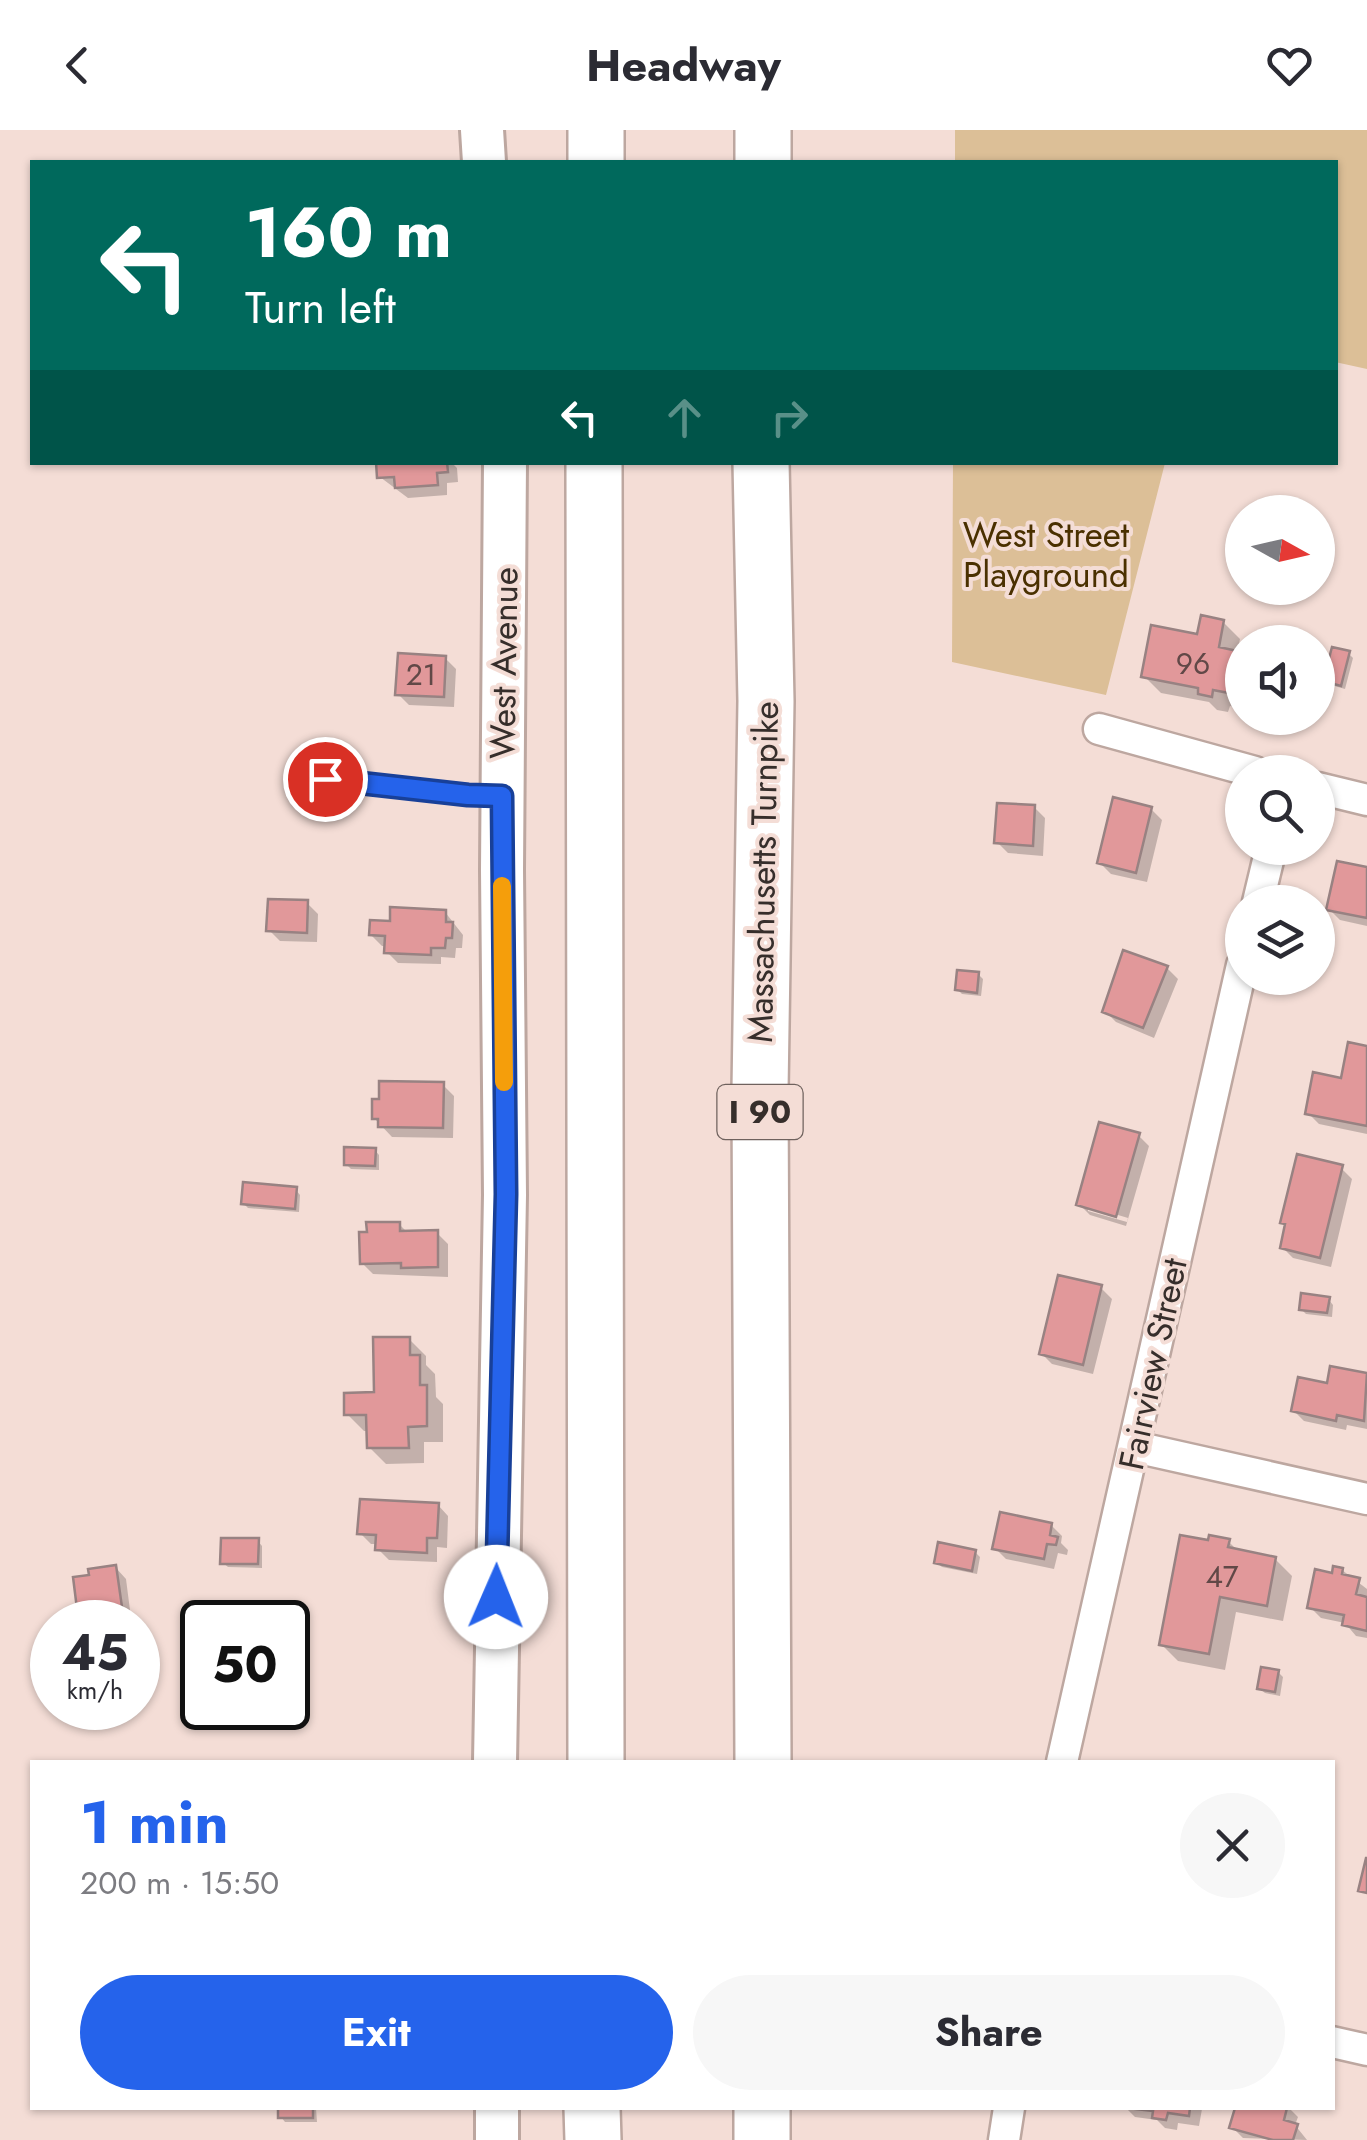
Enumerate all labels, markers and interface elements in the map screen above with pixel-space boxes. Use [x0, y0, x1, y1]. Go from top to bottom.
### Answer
text: Headway [586, 33, 781, 98]
icon: back [50, 38, 105, 93]
icon: heart [1262, 38, 1317, 93]
text: 160 m [245, 182, 452, 283]
icon: left [80, 200, 210, 330]
text: Turn left [245, 275, 396, 340]
icon: left [552, 390, 607, 445]
icon: ahead [657, 390, 712, 445]
icon: right [762, 390, 817, 445]
north arrow [1225, 495, 1335, 605]
map controls [1225, 495, 1335, 995]
park label: West Street Playground [963, 510, 1130, 600]
street label: West Avenue [477, 567, 531, 759]
button: sound [1225, 625, 1335, 735]
house number: 96 [1176, 642, 1210, 685]
house number: 21 [406, 653, 436, 696]
street label: Massachusetts Turnpike [735, 701, 791, 1043]
pin [283, 737, 368, 822]
icon: arrive [298, 752, 353, 807]
button: search [1225, 755, 1335, 865]
button: layers [1225, 885, 1335, 995]
road number: I 90 [718, 1085, 802, 1139]
street label: Fairview Street [1106, 1253, 1200, 1474]
position arrow [444, 1545, 548, 1649]
house number: 47 [1205, 1555, 1239, 1598]
speed limit sign: 50 [180, 1600, 310, 1730]
text: 45 [61, 1616, 129, 1689]
text: km/h [67, 1672, 123, 1708]
text: 1 min [80, 1779, 229, 1866]
button: close [1180, 1793, 1285, 1898]
text: 200 m · 15:50 [80, 1860, 279, 1906]
button: Exit [80, 1975, 673, 2090]
button: Share [693, 1975, 1285, 2090]

